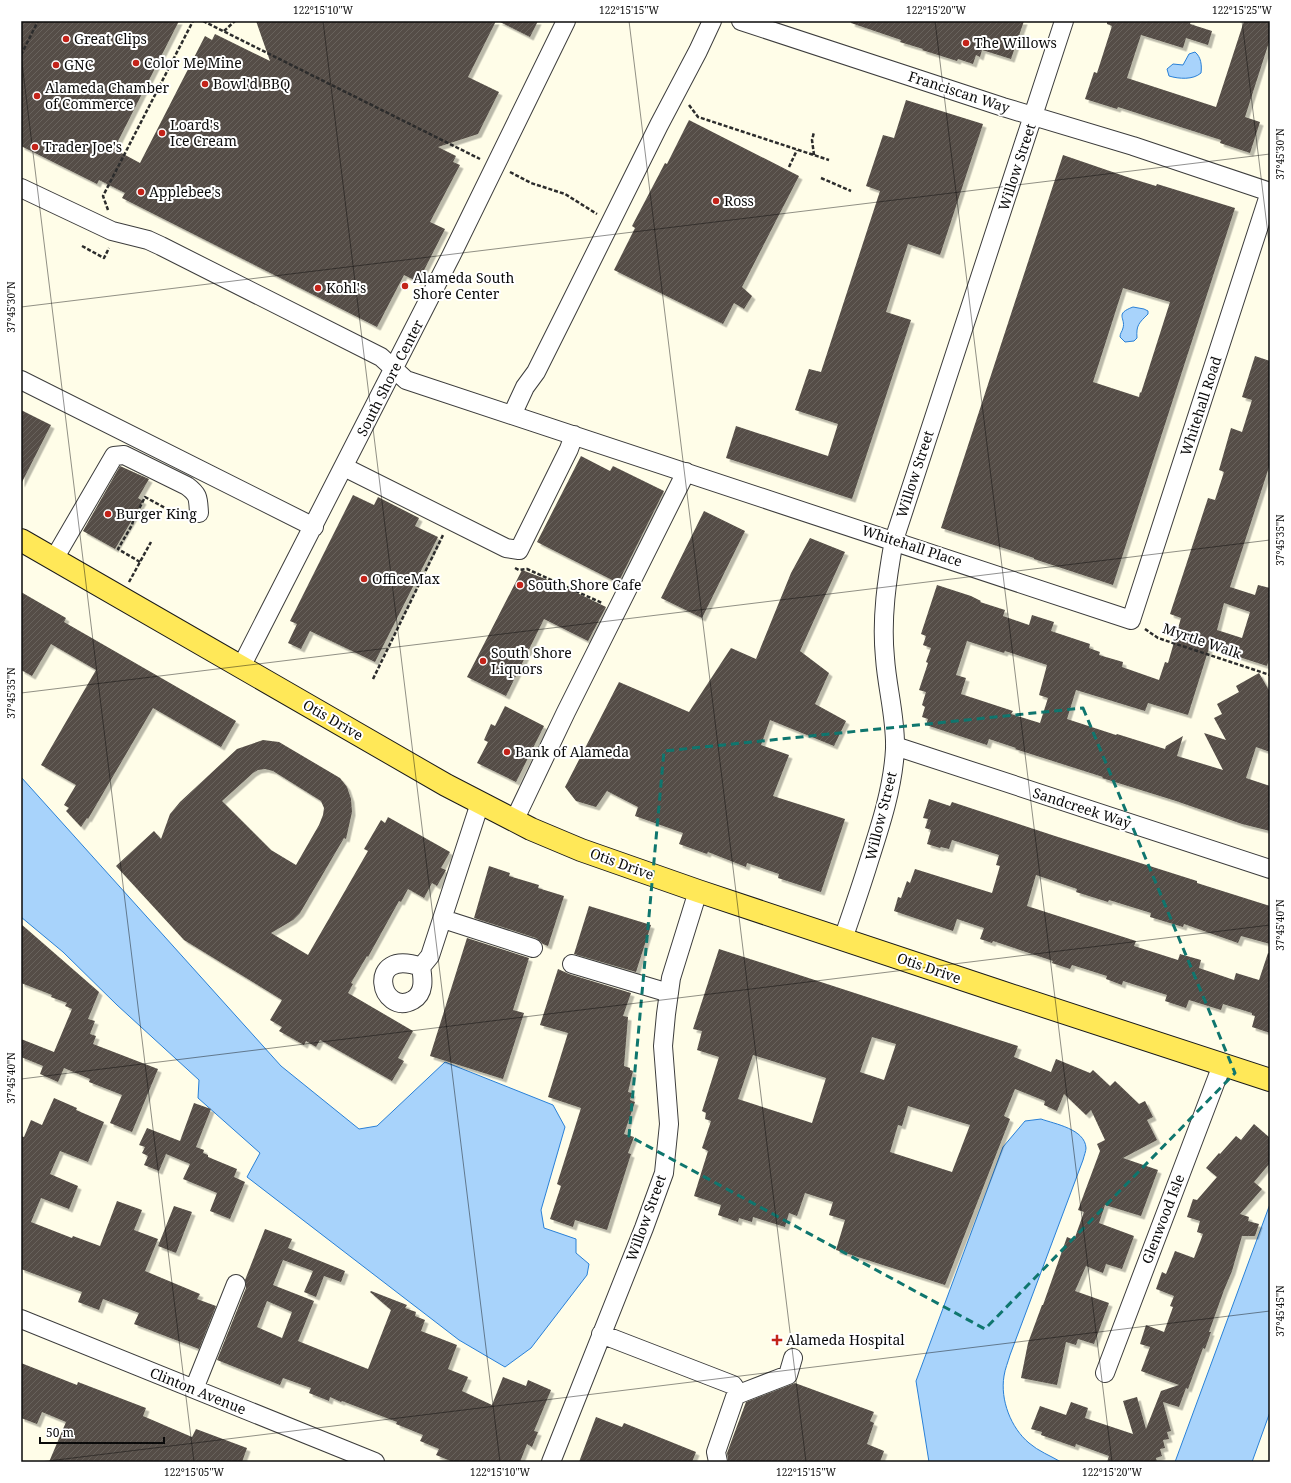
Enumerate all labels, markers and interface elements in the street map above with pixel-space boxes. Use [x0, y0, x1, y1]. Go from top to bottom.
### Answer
text: 122°15'10"W [293, 3, 353, 17]
text: 122°15'15"W [599, 3, 659, 17]
text: 122°15'20"W [906, 3, 966, 17]
text: 122°15'25"W [1212, 3, 1272, 17]
place label: Great Clips [74, 29, 147, 48]
place label: The Willows [974, 33, 1057, 52]
marker: Great Clips [61, 34, 71, 44]
marker: The Willows [961, 38, 971, 48]
place label: Color Me Mine [144, 53, 242, 72]
place label: GNC [64, 55, 94, 74]
marker: Color Me Mine [131, 58, 141, 68]
marker: GNC [51, 60, 61, 70]
street label: Franciscan Way [906, 66, 1012, 117]
place label: Bowl'd BBQ [213, 74, 290, 93]
place label: Alameda Chamber of Commerce [45, 78, 170, 113]
marker: Bowl'd BBQ [200, 79, 210, 89]
marker: Alameda Chamber of Commerce [32, 91, 42, 101]
place label: Loard's Ice Cream [170, 115, 237, 150]
street label: Willow Street [993, 121, 1040, 213]
marker: Loard's Ice Cream [157, 128, 167, 138]
text: 37°45'30"N [1273, 128, 1287, 180]
place label: Trader Joe's [43, 137, 122, 156]
marker: Trader Joe's [30, 142, 40, 152]
place label: Applebee's [149, 182, 221, 201]
marker: Applebee's [136, 187, 146, 197]
place label: Ross [724, 191, 754, 210]
marker: Ross [711, 196, 721, 206]
place label: Alameda South Shore Center [413, 268, 514, 303]
place label: Kohl's [326, 278, 366, 297]
text: 37°45'30"N [4, 281, 18, 333]
marker: Alameda South Shore Center [400, 281, 410, 291]
marker: Kohl's [313, 283, 323, 293]
street label: South Shore Center [352, 316, 427, 439]
street label: Whitehall Road [1176, 353, 1226, 458]
street label: Willow Street [891, 428, 938, 520]
place label: Burger King [116, 504, 197, 523]
marker: Burger King [103, 509, 113, 519]
text: 37°45'35"N [1273, 514, 1287, 566]
street label: Whitehall Place [859, 520, 965, 571]
place label: OfficeMax [372, 569, 441, 588]
marker: OfficeMax [359, 574, 369, 584]
place label: South Shore Cafe [528, 575, 641, 594]
marker: South Shore Cafe [515, 580, 525, 590]
street label: Myrtle Walk [1160, 618, 1245, 663]
place label: South Shore Liquors [491, 643, 572, 678]
marker: South Shore Liquors [478, 656, 488, 666]
text: 37°45'35"N [4, 667, 18, 719]
street label: Otis Drive [300, 695, 367, 744]
place label: Bank of Alameda [515, 742, 629, 761]
marker: Bank of Alameda [502, 747, 512, 757]
street label: Willow Street [860, 770, 901, 862]
street label: Sandcreek Way [1030, 783, 1134, 832]
street label: Otis Drive [588, 843, 657, 884]
text: 37°45'40"N [1273, 899, 1287, 951]
street label: Otis Drive [895, 948, 964, 987]
text: 37°45'40"N [4, 1052, 18, 1104]
street label: Glenwood Isle [1137, 1171, 1188, 1266]
street label: Willow Street [621, 1172, 670, 1264]
text: 37°45'45"N [1273, 1285, 1287, 1337]
place label: Alameda Hospital [786, 1330, 905, 1349]
marker: Alameda Hospital [771, 1334, 783, 1346]
street label: Clinton Avenue [147, 1363, 249, 1418]
scale bar [40, 1419, 164, 1445]
text: 50 m [46, 1424, 74, 1441]
text: 122°15'05"W [164, 1465, 224, 1479]
text: 122°15'10"W [470, 1465, 530, 1479]
text: 122°15'15"W [776, 1465, 836, 1479]
text: 122°15'20"W [1082, 1465, 1142, 1479]

